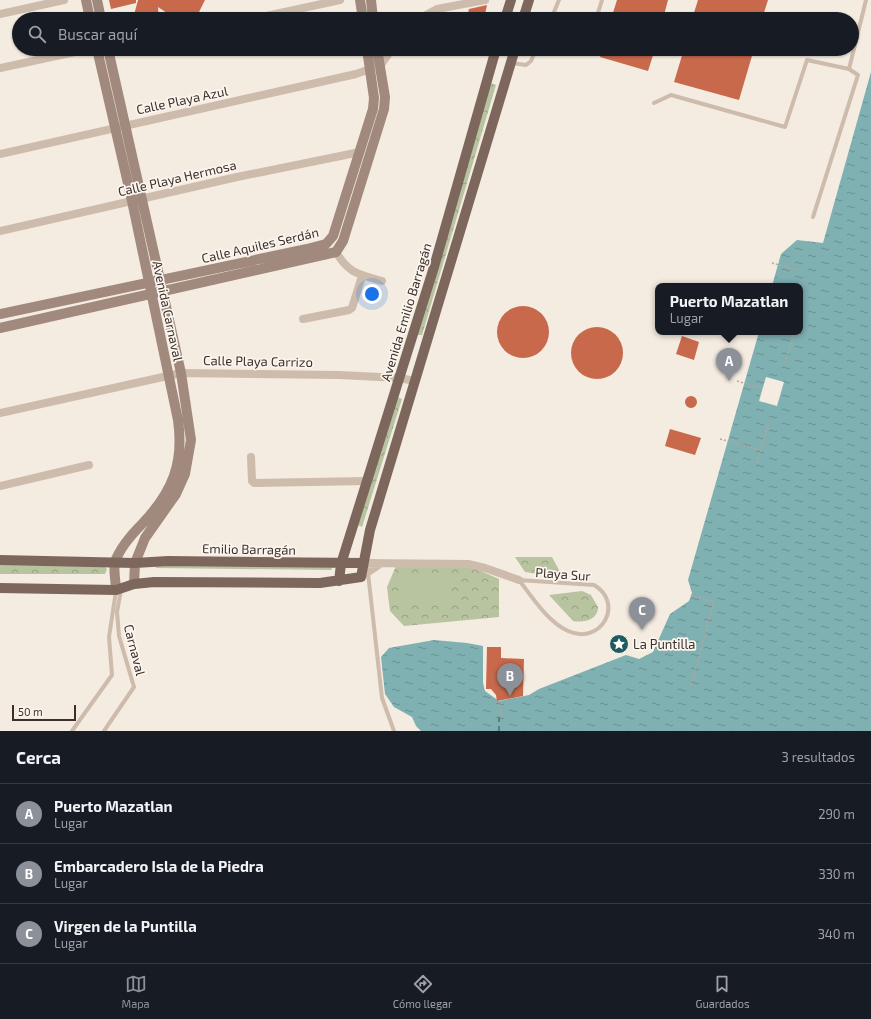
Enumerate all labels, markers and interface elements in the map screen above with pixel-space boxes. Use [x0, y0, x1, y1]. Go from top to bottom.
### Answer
search box [12, 12, 859, 56]
icon: search [26, 23, 48, 45]
text: Buscar aquí [58, 25, 137, 43]
street label: Calle Playa Azul [135, 82, 229, 118]
street label: Calle Playa Hermosa [116, 157, 238, 199]
street label: Calle Aquiles Serdán [200, 224, 320, 266]
street label: Avenida Emilio Barragán [377, 241, 435, 383]
street label: Avenida Carnaval [150, 259, 186, 363]
popup [655, 283, 803, 335]
your location [362, 284, 382, 304]
text: Puerto Mazatlan [670, 292, 788, 310]
text: Lugar [670, 310, 703, 326]
pin: A [716, 348, 742, 381]
street label: Calle Playa Carrizo [203, 352, 313, 370]
street label: Emilio Barragán [202, 540, 296, 558]
street label: Playa Sur [535, 564, 591, 584]
pin: C [629, 597, 655, 630]
street label: Carnaval [121, 623, 149, 677]
place icon: La Puntilla [608, 633, 630, 655]
place label: La Puntilla [633, 636, 695, 652]
pin: B [497, 663, 523, 696]
scale bar [12, 703, 76, 722]
text: 50 m [18, 705, 43, 718]
text: Cerca [16, 747, 61, 767]
text: 3 resultados [782, 749, 855, 765]
text: Puerto Mazatlan [54, 797, 173, 815]
text: A [25, 806, 33, 822]
text: 290 m [818, 806, 855, 822]
text: Lugar [54, 815, 88, 831]
text: Embarcadero Isla de la Piedra [54, 857, 264, 875]
text: B [25, 866, 33, 882]
text: 330 m [818, 866, 855, 882]
text: Lugar [54, 875, 88, 891]
text: Virgen de la Puntilla [54, 917, 197, 935]
text: C [25, 926, 33, 942]
text: 340 m [818, 926, 855, 942]
text: Lugar [54, 935, 88, 951]
tab: Mapa [122, 973, 150, 1010]
tab: Cómo llegar [393, 973, 452, 1010]
tab: Guardados [695, 973, 749, 1010]

